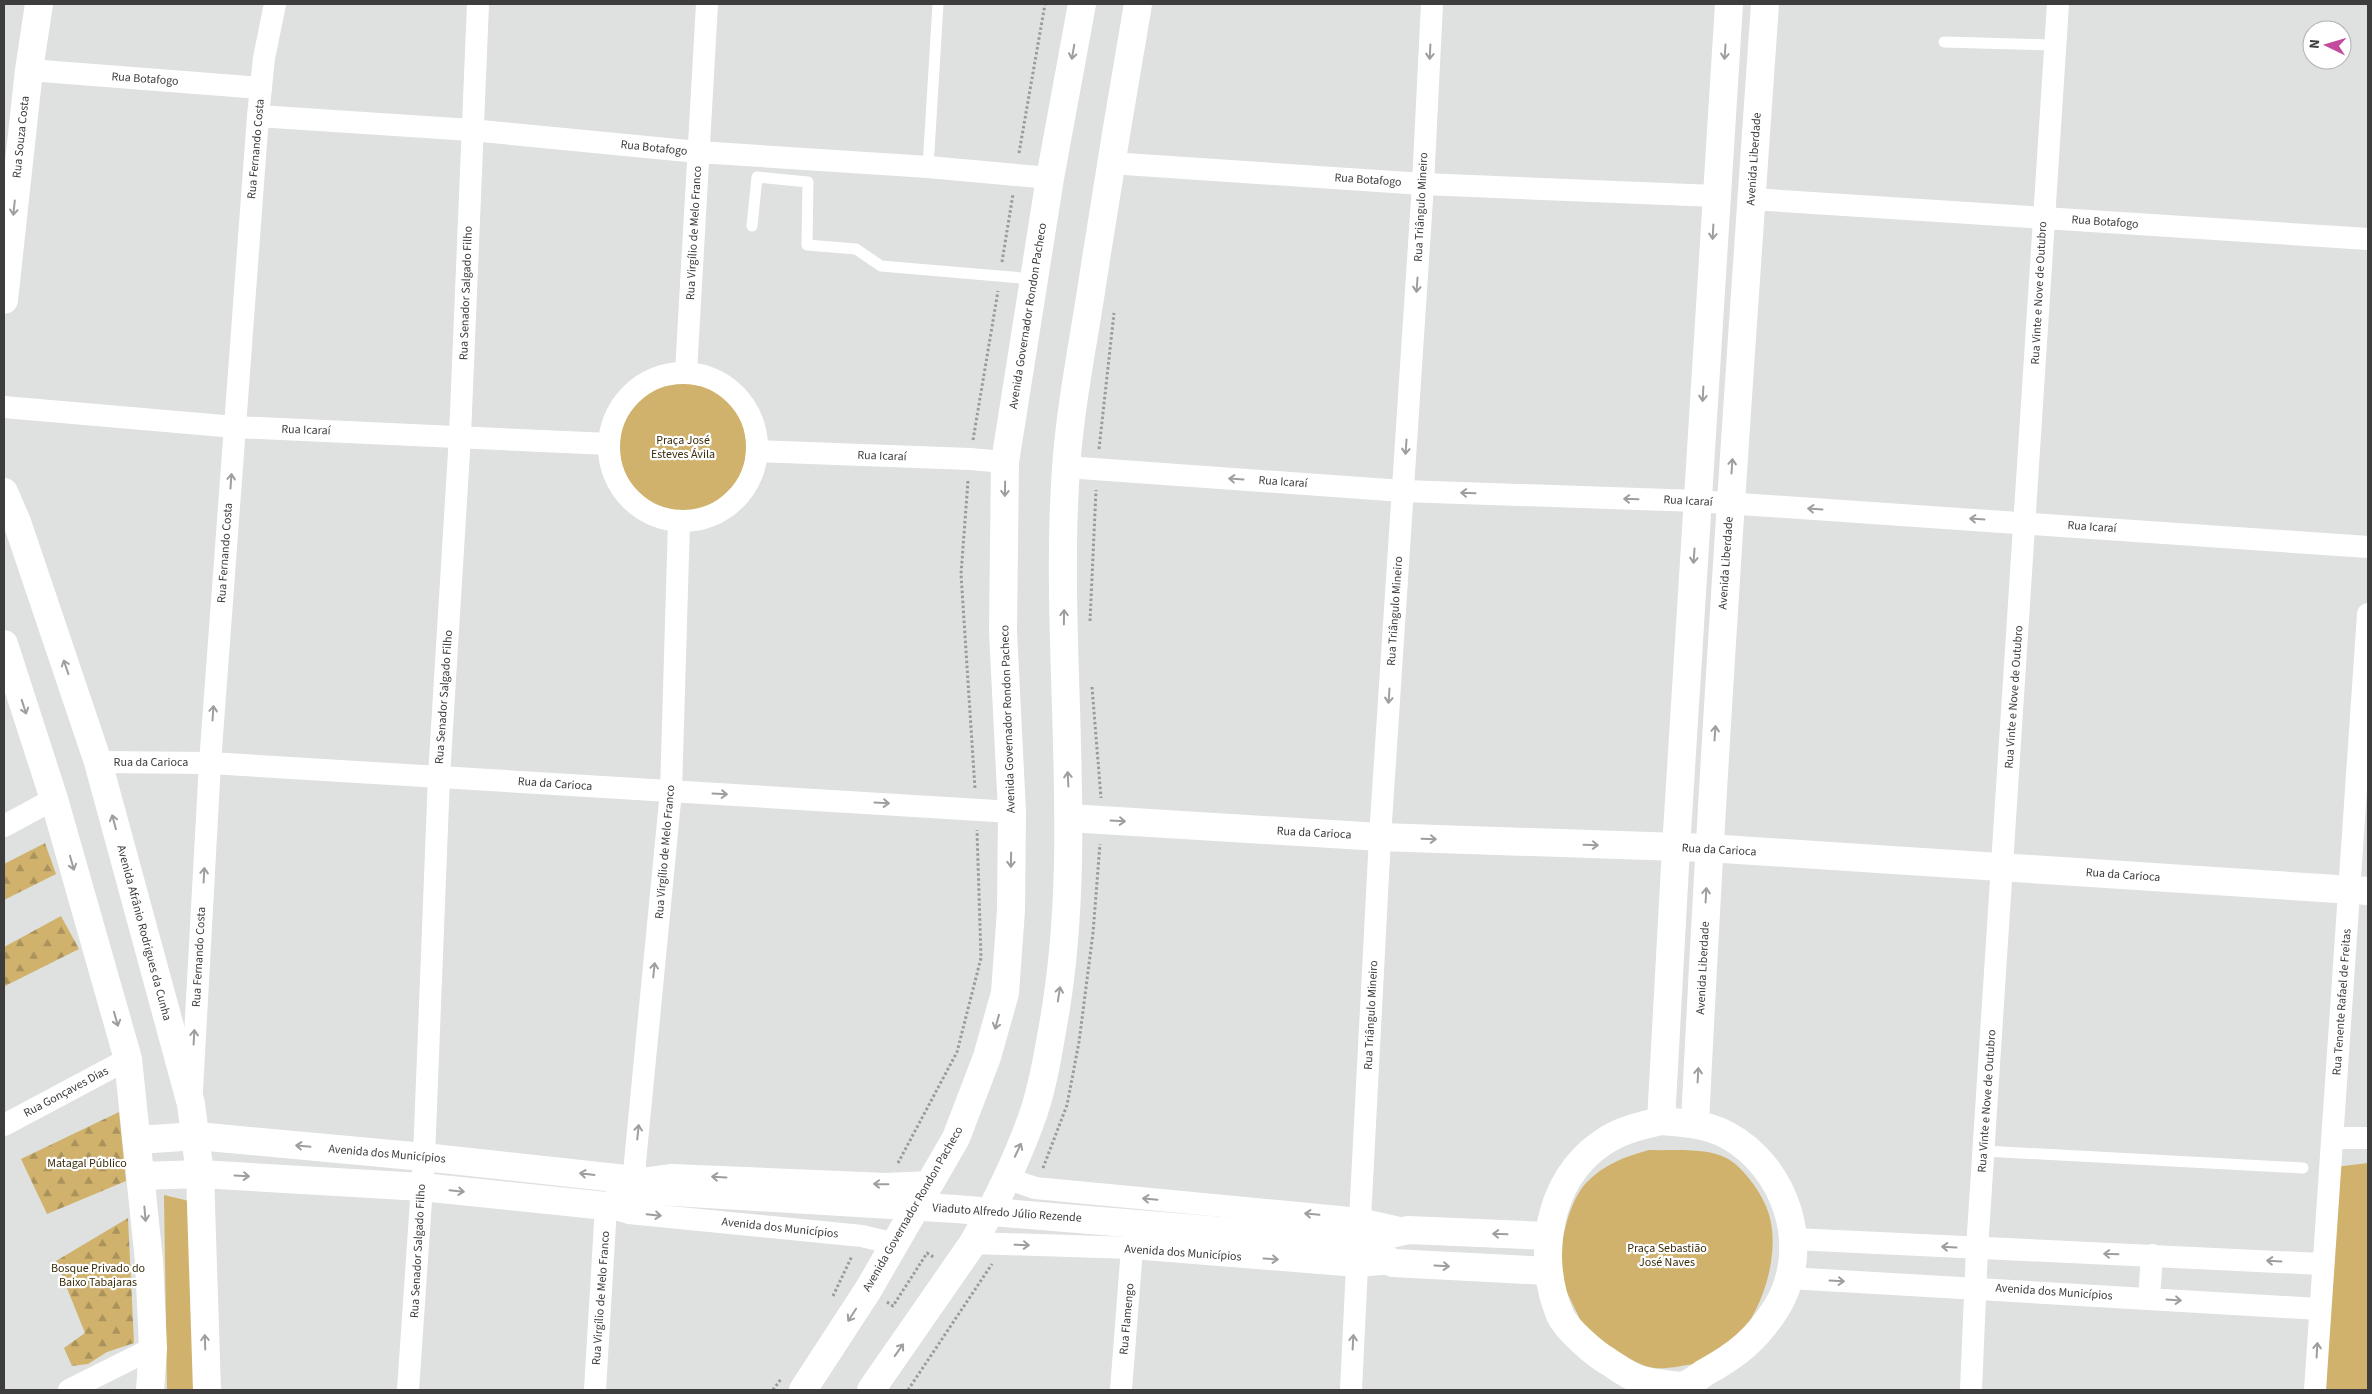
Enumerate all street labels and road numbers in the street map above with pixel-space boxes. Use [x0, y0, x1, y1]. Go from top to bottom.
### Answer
street label: Rua Botafogo [111, 68, 179, 90]
street label: Rua Souza Costa [8, 95, 34, 179]
street label: Rua Fernando Costa [243, 98, 269, 200]
street label: Avenida Liberdade [1742, 112, 1766, 206]
street label: Rua Botafogo [620, 136, 688, 160]
street label: Rua Triângulo Mineiro [1410, 152, 1432, 262]
street label: Rua Virgílio de Melo Franco [682, 165, 706, 301]
street label: Rua Botafogo [1334, 169, 1402, 191]
street label: Rua Botafogo [2071, 211, 2139, 233]
street label: Rua Vinte e Nove de Outubro [2027, 221, 2051, 365]
street label: Avenida Governador Rondon Pacheco [1005, 222, 1051, 410]
street label: Rua Senador Salgado Filho [455, 226, 477, 360]
street label: Rua Icaraí [281, 421, 332, 439]
street label: Rua Icaraí [857, 447, 908, 465]
street label: Rua Icaraí [1258, 472, 1309, 492]
street label: Rua Icaraí [1663, 491, 1714, 511]
street label: Rua Fernando Costa [213, 502, 237, 604]
street label: Avenida Liberdade [1714, 516, 1738, 610]
street label: Rua Icaraí [2067, 517, 2118, 537]
street label: Rua Triângulo Mineiro [1383, 556, 1407, 666]
street label: Avenida Governador Rondon Pacheco [996, 625, 1020, 813]
street label: Rua Vinte e Nove de Outubro [2001, 625, 2027, 769]
street label: Rua Senador Salgado Filho [431, 629, 457, 765]
street label: Rua da Carioca [114, 754, 188, 771]
street label: Rua da Carioca [517, 773, 593, 795]
street label: Rua Virgílio de Melo Franco [651, 784, 679, 920]
street label: Rua da Carioca [1276, 823, 1352, 843]
street label: Rua da Carioca [1681, 840, 1757, 860]
street label: Avenida Afrânio Rodrigues da Cunha [112, 843, 176, 1023]
street label: Rua da Carioca [2085, 864, 2161, 886]
street label: Rua Fernando Costa [188, 906, 210, 1008]
street label: Avenida Liberdade [1692, 921, 1714, 1015]
street label: Rua Tenente Rafael de Freitas [2328, 928, 2356, 1076]
street label: Rua Triângulo Mineiro [1360, 960, 1382, 1070]
street label: Rua Vinte e Nove de Outubro [1974, 1029, 2000, 1173]
street label: Rua Gonçaves Dias [20, 1062, 112, 1122]
street label: Avenida Governador Rondon Pacheco [859, 1123, 967, 1295]
street label: Avenida dos Municípios [328, 1140, 446, 1168]
street label: Rua Senador Salgado Filho [406, 1183, 430, 1319]
street label: Viaduto Alfredo Júlio Rezende [932, 1199, 1082, 1227]
street label: Avenida dos Municípios [721, 1213, 839, 1243]
street label: Rua Virgílio de Melo Franco [588, 1230, 614, 1366]
street label: Avenida dos Municípios [1124, 1240, 1242, 1266]
street label: Avenida dos Municípios [1995, 1279, 2113, 1305]
street label: Rua Flamengo [1115, 1283, 1139, 1355]

